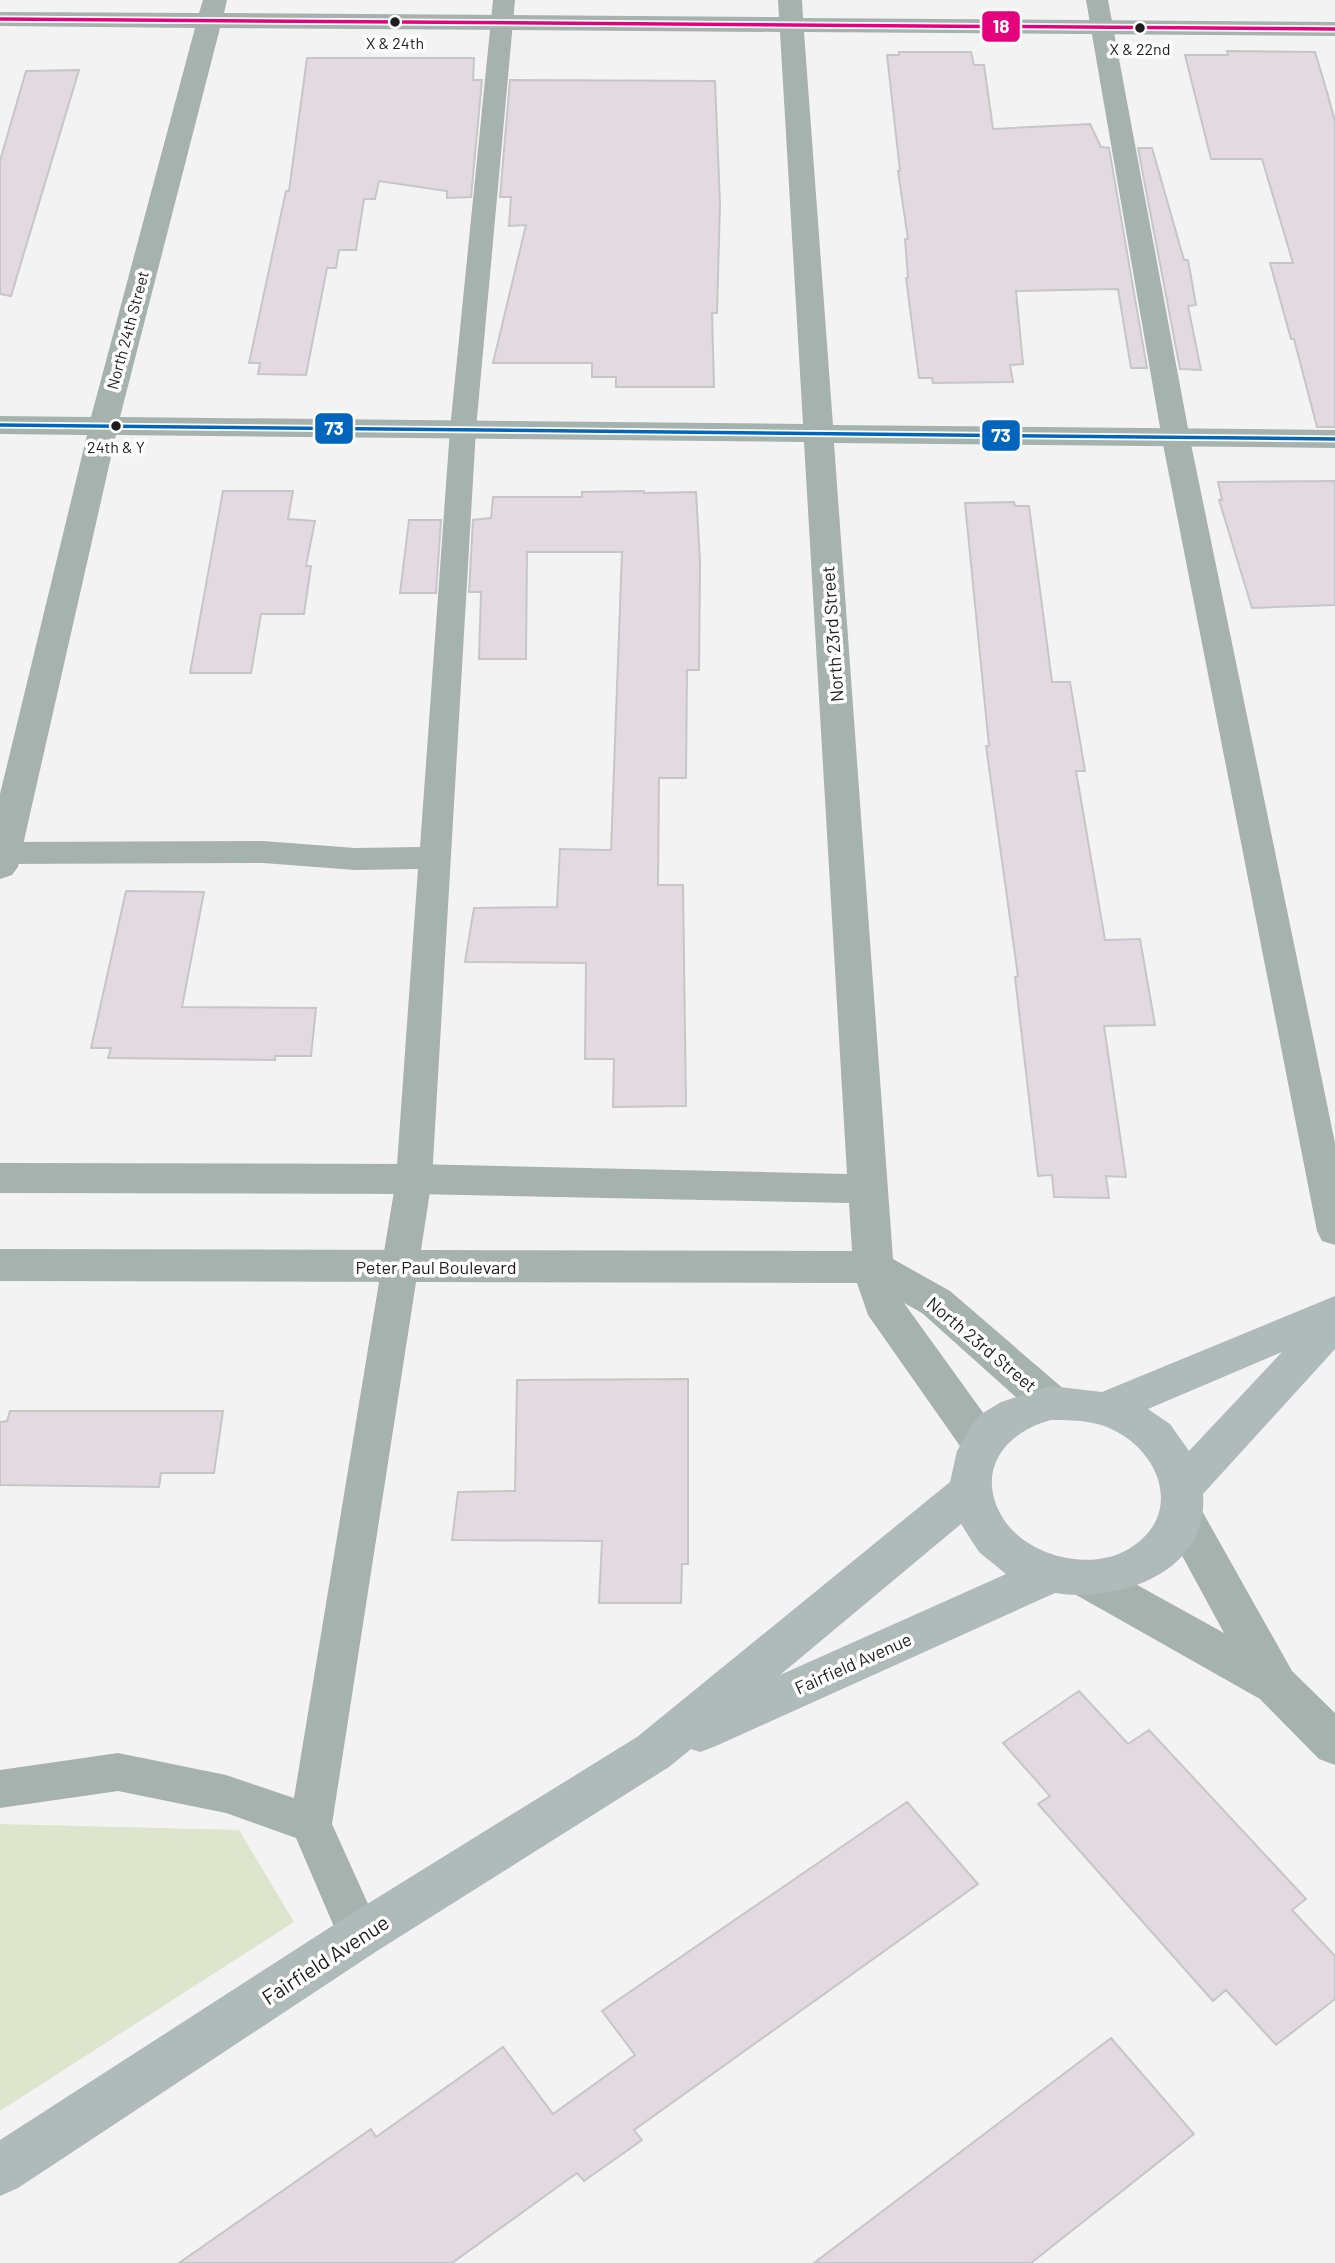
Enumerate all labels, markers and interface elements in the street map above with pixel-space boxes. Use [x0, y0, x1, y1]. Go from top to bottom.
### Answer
line badge: 18 [981, 10, 1021, 43]
text: 18 [992, 14, 1010, 37]
marker: X & 24th [388, 15, 402, 29]
marker: X & 22nd [1133, 21, 1147, 35]
place label: X & 24th [366, 33, 424, 52]
place label: X & 22nd [1110, 39, 1170, 58]
street label: North 24th Street [102, 269, 152, 391]
line badge: 73 [314, 412, 354, 445]
text: 73 [324, 416, 344, 439]
marker: 24th & Y [109, 419, 123, 433]
line badge: 73 [981, 419, 1021, 452]
text: 73 [991, 423, 1011, 446]
place label: 24th & Y [87, 437, 145, 456]
street label: North 23rd Street [816, 565, 848, 703]
street label: Peter Paul Boulevard [355, 1256, 517, 1278]
street label: North 23rd Street [923, 1292, 1041, 1396]
street label: Fairfield Avenue [791, 1627, 915, 1699]
street label: Fairfield Avenue [257, 1909, 393, 2009]

